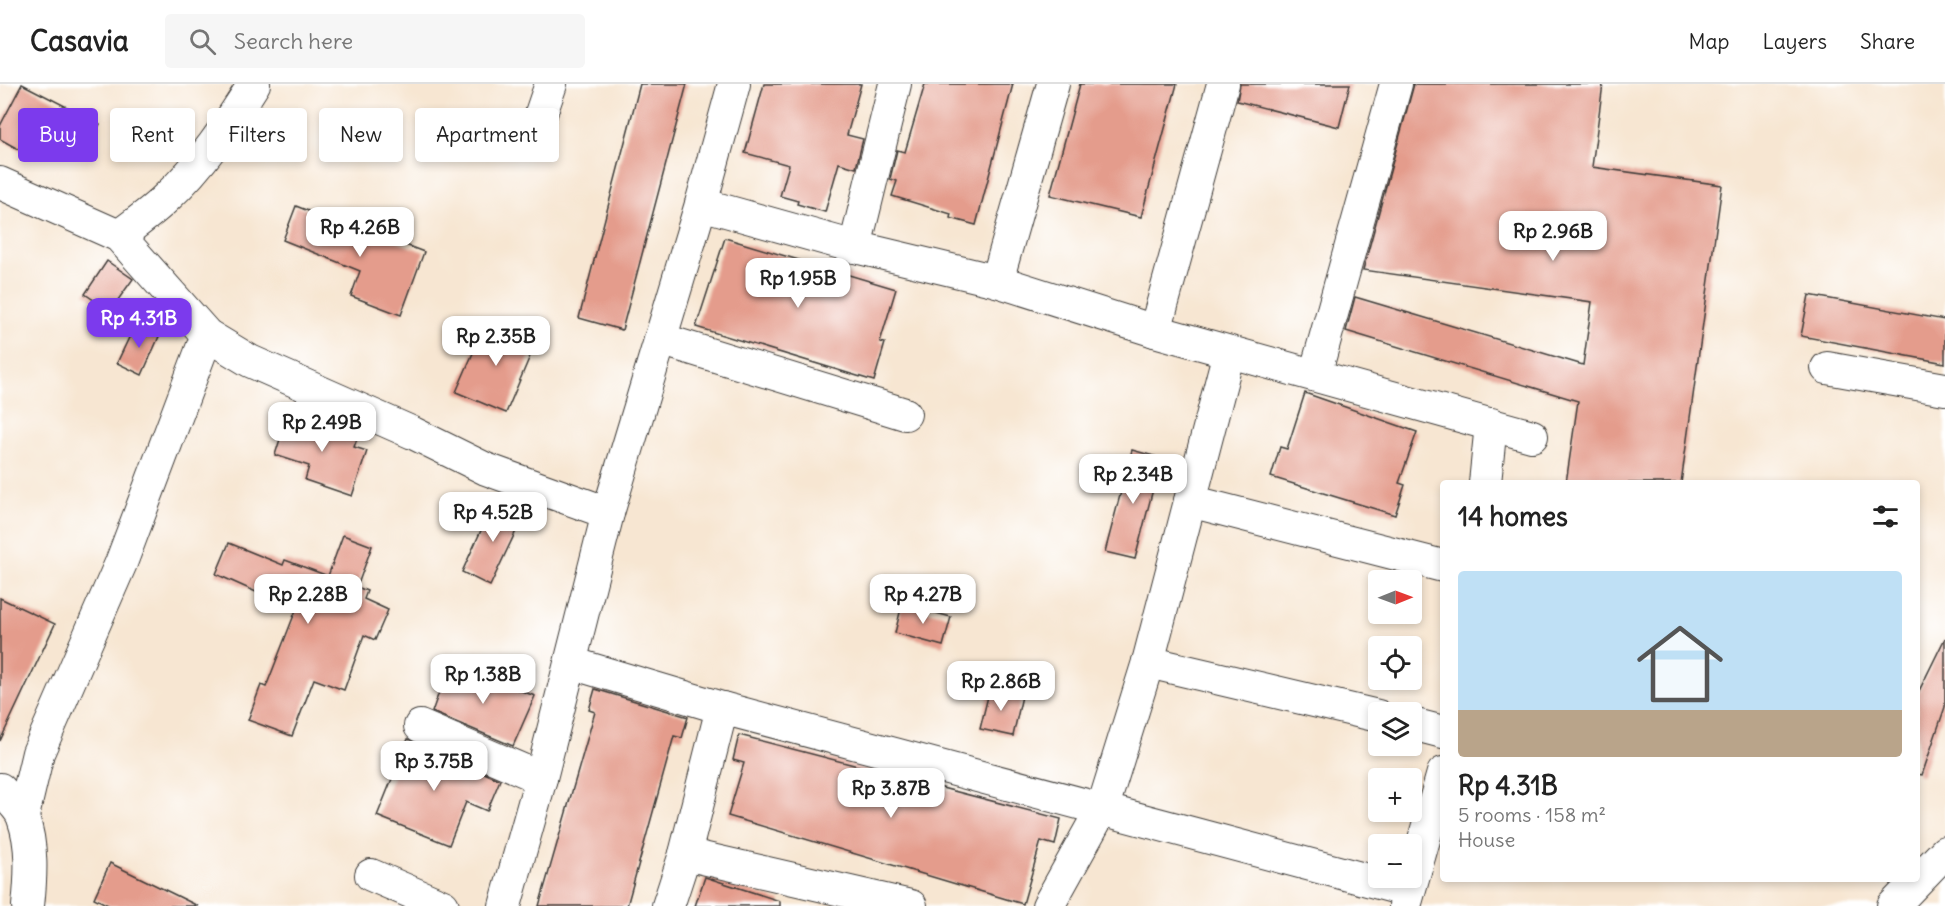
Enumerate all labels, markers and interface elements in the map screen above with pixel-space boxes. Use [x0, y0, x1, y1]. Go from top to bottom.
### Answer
search box [165, 14, 585, 68]
text: Casavia [30, 23, 129, 59]
icon: search [186, 25, 219, 58]
text: Search here [234, 27, 353, 55]
text: Map [1689, 28, 1729, 55]
text: Layers [1762, 28, 1827, 55]
text: Share [1860, 28, 1915, 55]
chip: Buy [18, 108, 98, 162]
chip: Rent [110, 108, 195, 162]
chip: Filters [207, 108, 307, 162]
chip: New [319, 108, 403, 162]
chip: Apartment [415, 108, 559, 162]
pin: Rp 4.26B [298, 207, 422, 258]
pin: Rp 2.96B [1491, 211, 1615, 262]
text: Rp 4.26B [320, 214, 400, 239]
text: Rp 2.96B [1513, 218, 1593, 243]
pin: Rp 1.95B [736, 258, 860, 309]
text: Rp 1.95B [759, 265, 837, 290]
pin: Rp 4.31B [77, 298, 201, 349]
text: Rp 4.31B [101, 305, 177, 330]
pin: Rp 2.35B [434, 316, 558, 367]
text: Rp 2.35B [456, 323, 536, 348]
pin: Rp 2.49B [260, 402, 384, 453]
text: Rp 2.49B [282, 409, 362, 434]
pin: Rp 2.34B [1071, 454, 1195, 505]
text: Rp 2.34B [1093, 461, 1173, 486]
pin: Rp 4.52B [431, 492, 555, 543]
text: Rp 4.52B [453, 499, 533, 524]
text: 14 homes [1458, 500, 1568, 533]
icon: filters [1869, 500, 1902, 533]
north arrow [1368, 570, 1422, 624]
map controls [1368, 570, 1422, 888]
pin: Rp 2.28B [246, 574, 370, 625]
pin: Rp 4.27B [861, 574, 985, 625]
text: Rp 2.28B [268, 581, 348, 606]
text: Rp 4.27B [884, 581, 962, 606]
icon: home [1626, 610, 1734, 718]
button: locate [1368, 636, 1422, 690]
pin: Rp 1.38B [421, 654, 545, 705]
text: Rp 1.38B [445, 661, 521, 686]
pin: Rp 2.86B [939, 661, 1063, 712]
text: Rp 2.86B [961, 668, 1041, 693]
button: layers [1368, 702, 1422, 756]
pin: Rp 3.75B [372, 741, 496, 792]
text: Rp 3.75B [395, 748, 473, 773]
pin: Rp 3.87B [829, 768, 953, 819]
button: + [1368, 768, 1422, 822]
text: Rp 4.31B [1458, 769, 1558, 802]
text: Rp 3.87B [852, 775, 930, 800]
text: 5 rooms · 158 m² [1458, 802, 1606, 827]
text: House [1458, 827, 1515, 852]
button: − [1368, 834, 1422, 888]

